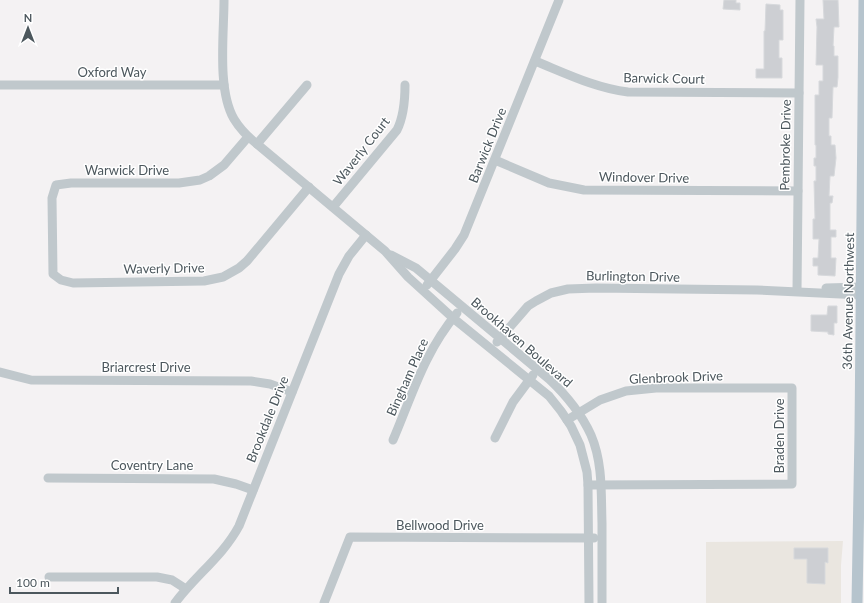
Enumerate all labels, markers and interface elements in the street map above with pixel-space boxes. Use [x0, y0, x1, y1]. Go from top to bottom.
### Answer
north arrow [8, 8, 48, 48]
text: N [24, 11, 32, 24]
street label: Oxford Way [77, 64, 147, 80]
street label: Barwick Court [623, 69, 705, 87]
street label: Pembroke Drive [776, 99, 794, 191]
street label: Barwick Drive [465, 105, 509, 185]
street label: Waverly Court [329, 113, 393, 188]
street label: Warwick Drive [85, 162, 169, 178]
street label: Windover Drive [599, 168, 689, 186]
street label: 36th Avenue Northwest [839, 232, 857, 370]
street label: Waverly Drive [123, 259, 205, 277]
street label: Burlington Drive [586, 267, 680, 285]
street label: Brookhaven Boulevard [468, 294, 576, 390]
street label: Bingham Place [383, 336, 431, 418]
street label: Briarcrest Drive [101, 359, 191, 375]
street label: Glenbrook Drive [629, 367, 723, 387]
street label: Brookdale Drive [242, 373, 292, 465]
street label: Braden Drive [771, 398, 787, 474]
street label: Coventry Lane [111, 457, 193, 473]
street label: Bellwood Drive [396, 517, 484, 533]
scale bar [10, 569, 118, 595]
text: 100 m [16, 575, 50, 590]

